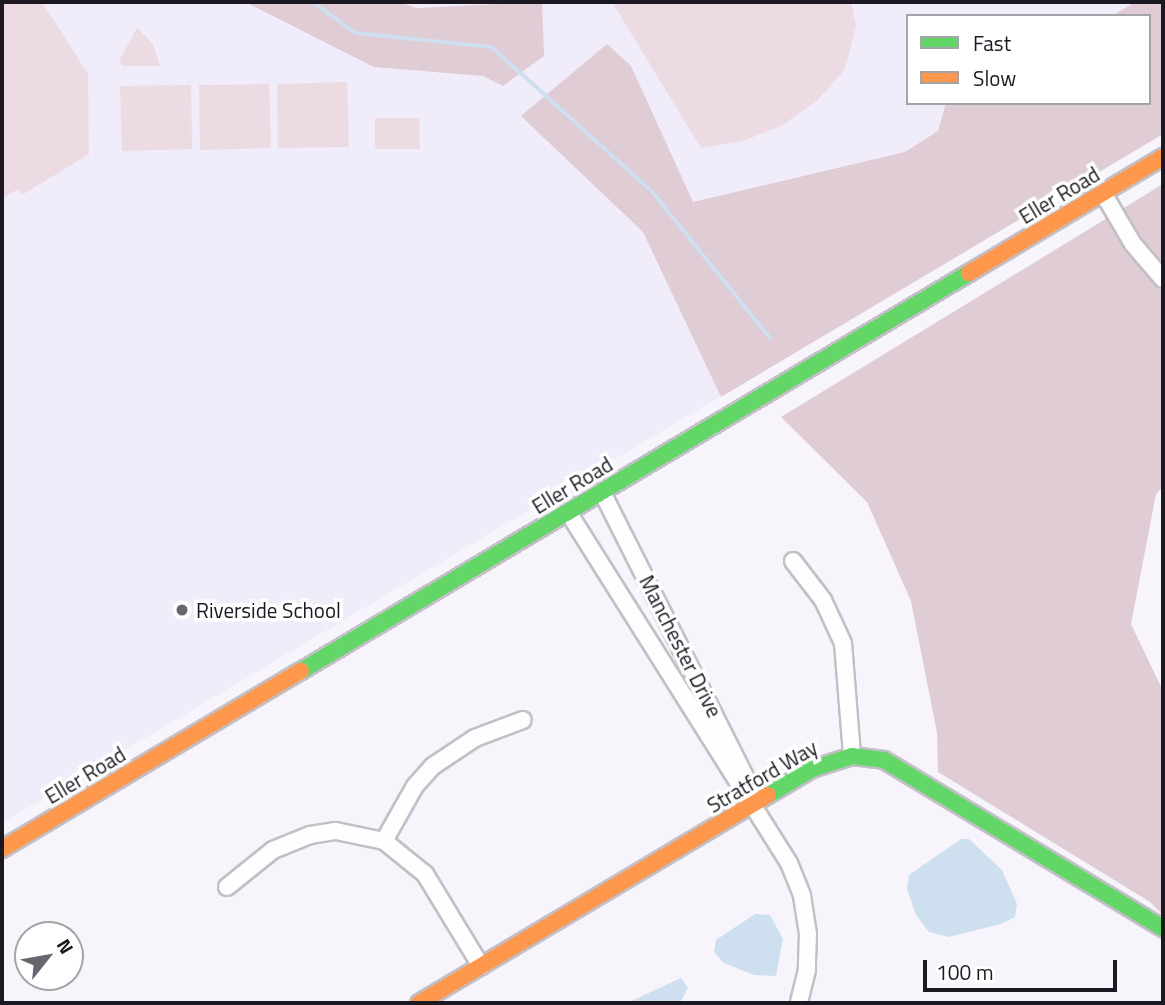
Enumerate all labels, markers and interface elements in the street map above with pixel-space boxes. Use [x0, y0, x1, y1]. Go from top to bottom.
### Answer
legend [906, 14, 1151, 105]
text: Fast [973, 27, 1011, 59]
text: Slow [973, 62, 1016, 94]
street label: Eller Road [1014, 161, 1104, 229]
street label: Eller Road [527, 451, 617, 519]
street label: Manchester Drive [634, 571, 728, 721]
place label: Riverside School [196, 597, 341, 623]
marker: Riverside School [174, 602, 190, 618]
street label: Stratford Way [702, 734, 822, 818]
street label: Eller Road [40, 741, 130, 809]
north arrow [14, 921, 84, 991]
text: N [50, 933, 82, 959]
scale bar [927, 946, 1121, 990]
text: 100 m [936, 956, 993, 988]

